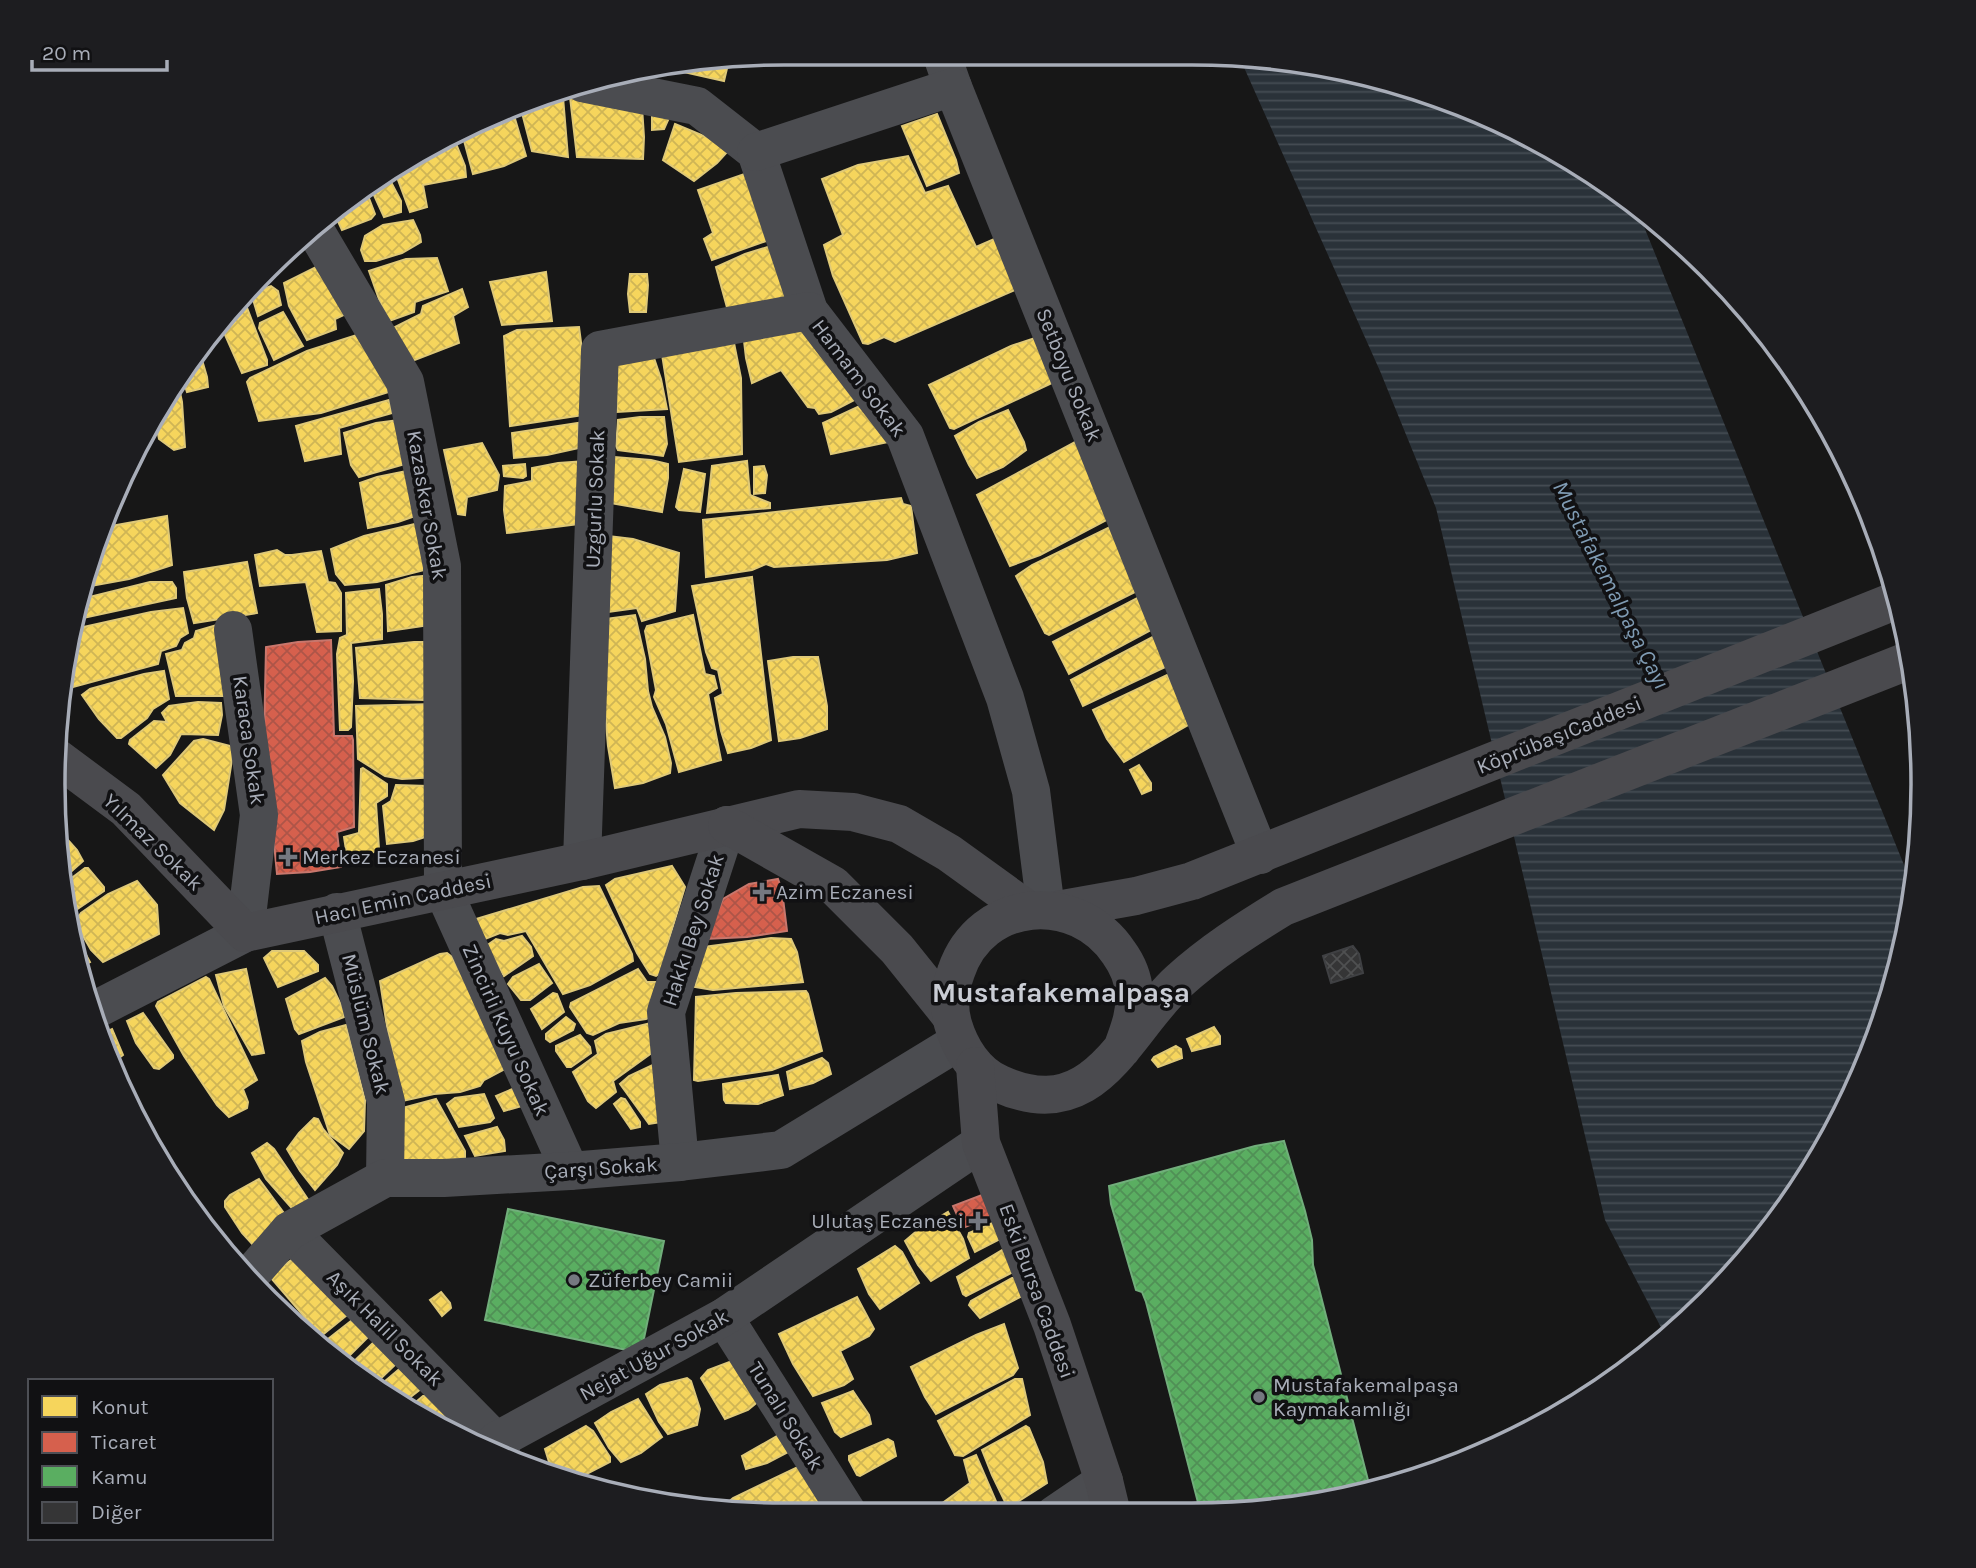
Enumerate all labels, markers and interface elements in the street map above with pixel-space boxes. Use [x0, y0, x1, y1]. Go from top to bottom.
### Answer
scale bar [32, 28, 166, 72]
text: 20 m [42, 41, 91, 65]
street label: Setboyu Sokak [1031, 305, 1107, 446]
street label: Hamam Sokak [807, 315, 911, 442]
street label: Kazasker Sokak [402, 428, 452, 582]
street label: Uzgurlu Sokak [581, 429, 609, 569]
water label: Mustafakemalpaşa Çayı [1547, 476, 1675, 694]
street label: Karaca Sokak [228, 674, 270, 806]
street label: KöprübaşıCaddesi [1473, 691, 1645, 779]
street label: Yılmaz Sokak [98, 788, 208, 896]
place label: Merkez Eczanesi [302, 845, 461, 869]
marker: Merkez Eczanesi [280, 849, 296, 865]
street label: Hakkı Bey Sokak [657, 851, 729, 1009]
street label: Hacı Emin Caddesi [312, 869, 494, 929]
place label: Azim Eczanesi [776, 880, 914, 904]
marker: Azim Eczanesi [754, 884, 770, 900]
street label: Zincirli Kuyu Sokak [457, 940, 555, 1120]
street label: Müslüm Sokak [337, 951, 395, 1097]
district label: Mustafakemalpaşa [932, 976, 1190, 1009]
street label: Çarşı Sokak [543, 1152, 659, 1184]
street label: Eski Bursa Caddesi [994, 1200, 1080, 1382]
place label: Ulutaş Eczanesi [811, 1209, 964, 1233]
marker: Ulutaş Eczanesi [970, 1213, 986, 1229]
street label: Aşık Halil Sokak [322, 1265, 448, 1391]
place label: Züferbey Camii [588, 1268, 733, 1292]
marker: Züferbey Camii [566, 1272, 582, 1288]
street label: Nejat Uğur Sokak [575, 1304, 733, 1406]
street label: Tunalı Sokak [743, 1358, 829, 1474]
place label: Mustafakemalpaşa Kaymakamlığı [1273, 1373, 1459, 1421]
legend [28, 1379, 273, 1540]
marker: Mustafakemalpaşa Kaymakamlığı [1251, 1389, 1267, 1405]
text: Konut [91, 1395, 149, 1419]
text: Ticaret [91, 1430, 157, 1454]
text: Kamu [91, 1465, 148, 1489]
text: Diğer [91, 1500, 142, 1524]

